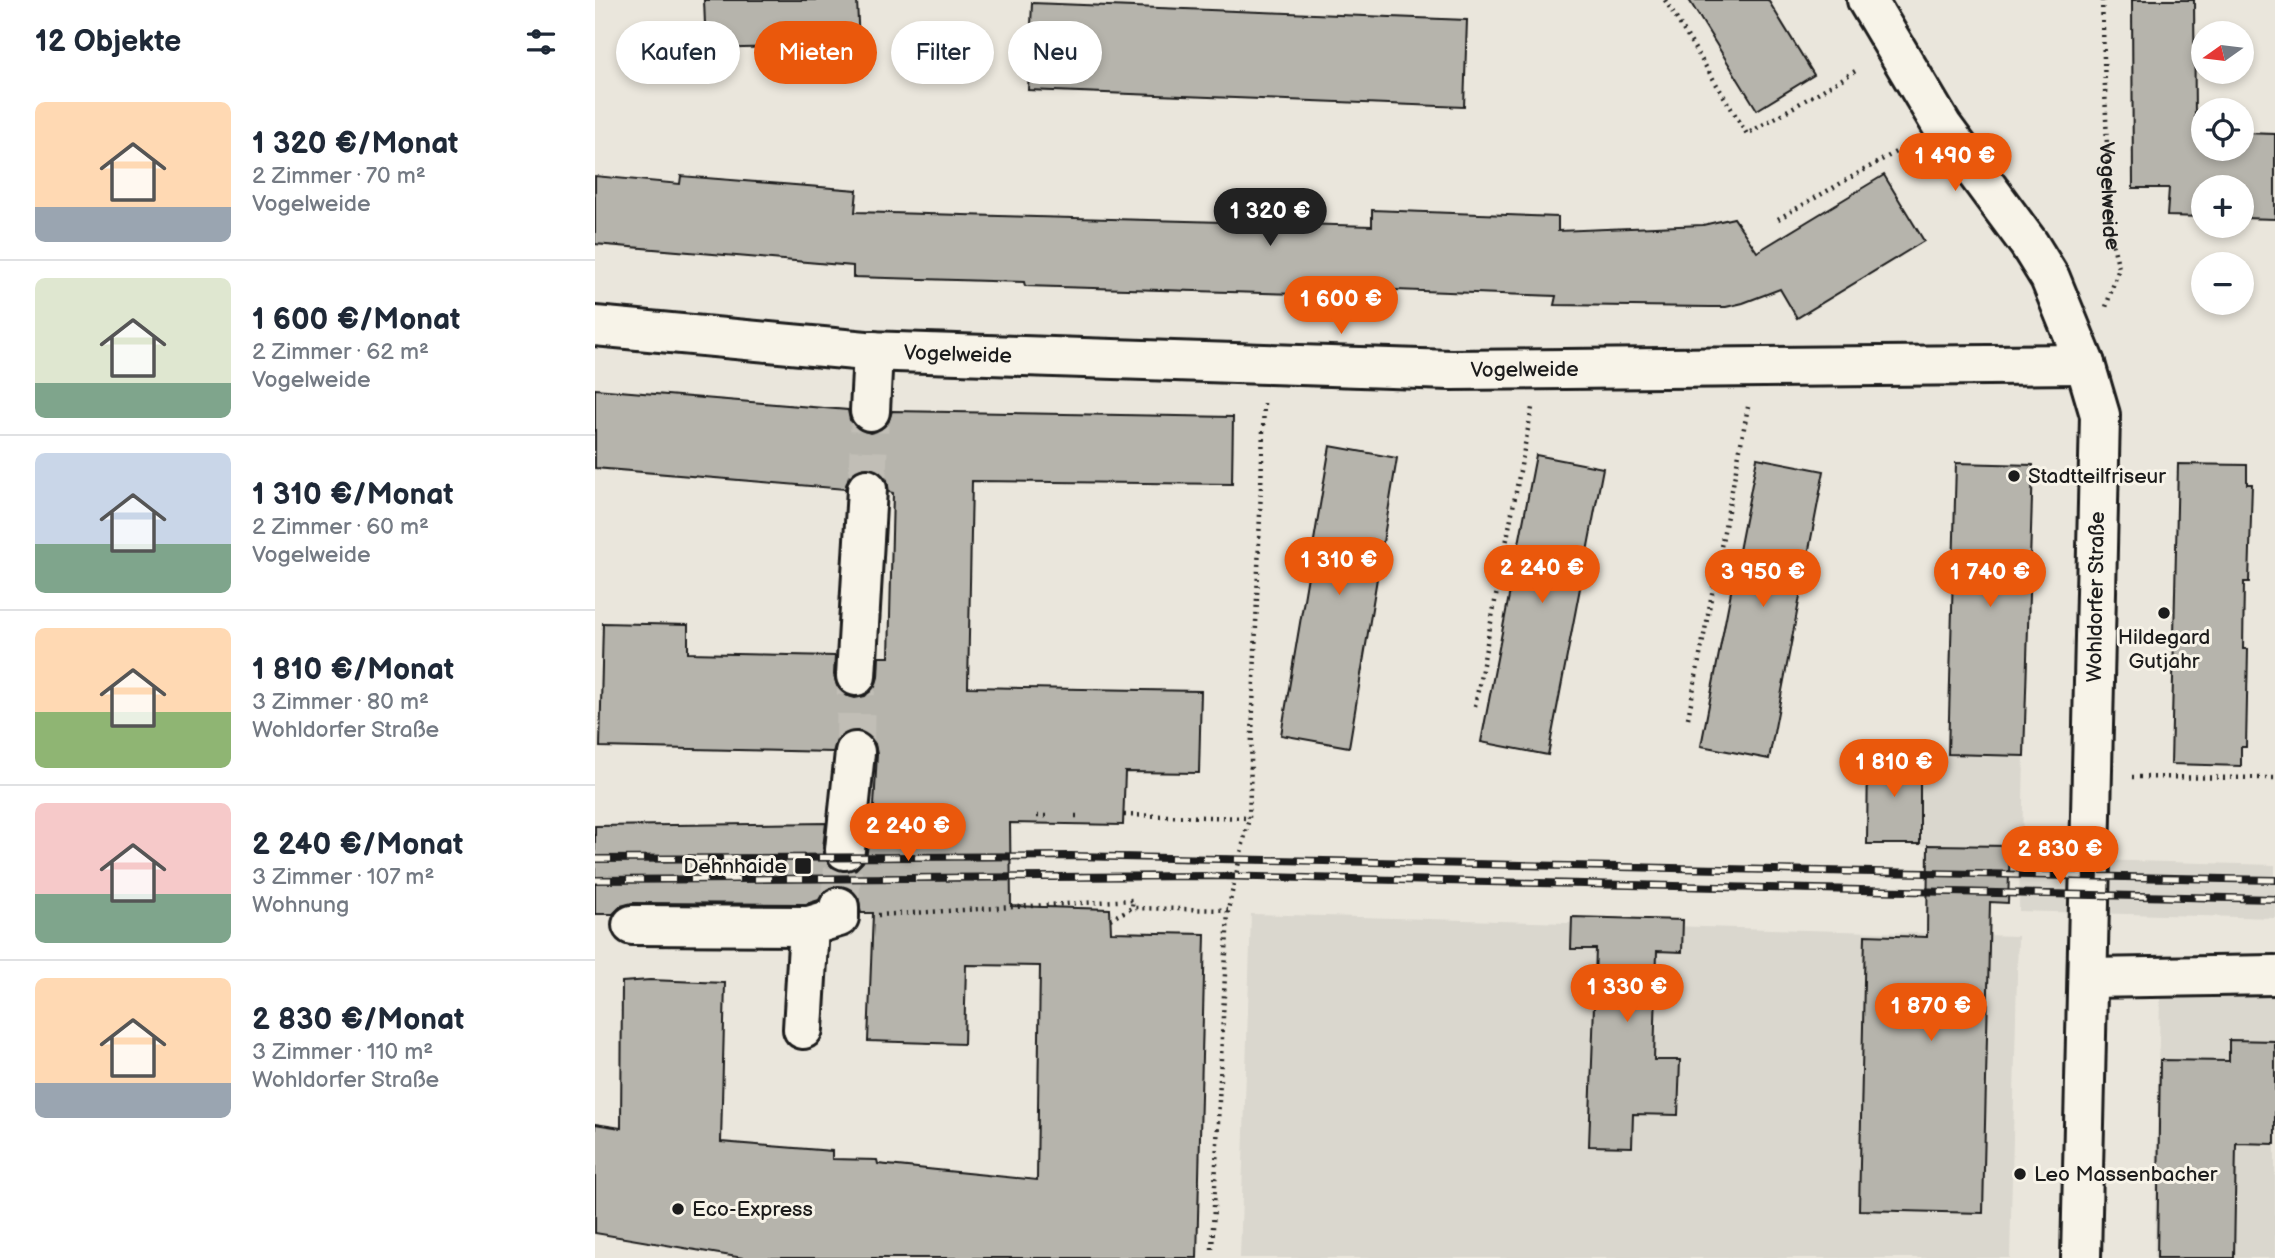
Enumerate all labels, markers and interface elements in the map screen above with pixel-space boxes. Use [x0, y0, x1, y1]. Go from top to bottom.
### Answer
chip: Kaufen [616, 21, 740, 84]
chip: Mieten [754, 21, 877, 84]
chip: Filter [891, 21, 994, 84]
chip: Neu [1008, 21, 1102, 84]
north arrow [2191, 21, 2254, 84]
map controls [2191, 21, 2254, 315]
icon: filters [522, 23, 560, 61]
text: 12 Objekte [35, 24, 181, 60]
button: locate [2191, 98, 2254, 161]
text: 1 320 €/Monat [252, 126, 458, 162]
icon: home [91, 130, 175, 214]
pin: 1 490 € [1890, 134, 2020, 193]
street label: Vogelweide [2094, 141, 2126, 253]
text: 1 490 € [1915, 142, 1995, 170]
text: 2 Zimmer · 70 m² [252, 162, 426, 190]
button: + [2191, 175, 2254, 238]
pin: 1 320 € [1205, 188, 1335, 248]
text: Vogelweide [252, 190, 371, 218]
text: 1 320 € [1230, 197, 1310, 225]
button: − [2191, 252, 2254, 315]
pin: 1 600 € [1276, 276, 1406, 336]
text: 1 600 € [1300, 285, 1382, 313]
text: 1 600 €/Monat [252, 302, 460, 338]
icon: home [91, 306, 175, 390]
text: 2 Zimmer · 62 m² [252, 338, 429, 366]
street label: Vogelweide [903, 340, 1012, 368]
street label: Vogelweide [1470, 356, 1579, 382]
text: Vogelweide [252, 366, 371, 394]
place label: Stadtteilfriseur [2028, 464, 2166, 489]
marker: Stadtteilfriseur [2006, 468, 2022, 484]
text: 1 310 €/Monat [252, 477, 454, 513]
icon: home [91, 481, 175, 565]
street label: Wohldorfer Straße [2082, 511, 2110, 683]
text: 2 Zimmer · 60 m² [252, 513, 429, 541]
pin: 1 310 € [1274, 538, 1404, 597]
text: Vogelweide [252, 541, 371, 569]
text: 1 310 € [1301, 546, 1377, 574]
pin: 2 240 € [1477, 546, 1607, 605]
pin: 3 950 € [1698, 550, 1828, 609]
pin: 1 740 € [1925, 550, 2055, 609]
text: 2 240 € [1500, 554, 1584, 582]
text: 3 950 € [1721, 558, 1805, 586]
text: 1 740 € [1950, 558, 2030, 586]
marker: Hildegard Gutjahr [2156, 605, 2172, 621]
place label: Hildegard Gutjahr [2118, 625, 2210, 674]
text: 1 810 €/Monat [252, 652, 454, 688]
icon: home [91, 656, 175, 740]
text: 3 Zimmer · 80 m² [252, 688, 429, 716]
text: Wohldorfer Straße [252, 716, 439, 744]
pin: 1 810 € [1829, 740, 1959, 799]
text: 1 810 € [1855, 748, 1933, 776]
pin: 2 240 € [843, 804, 973, 863]
text: 2 240 € [866, 812, 950, 840]
pin: 2 830 € [1995, 826, 2125, 886]
text: 2 240 €/Monat [252, 827, 463, 863]
icon: home [91, 831, 175, 915]
text: 2 830 € [2017, 835, 2103, 863]
place label: Dehnhaide [683, 854, 787, 879]
marker: Dehnhaide [793, 856, 813, 876]
text: 3 Zimmer · 107 m² [252, 863, 434, 891]
text: Wohnung [252, 891, 349, 919]
pin: 1 330 € [1562, 964, 1692, 1024]
text: 1 330 € [1587, 973, 1667, 1001]
pin: 1 870 € [1866, 984, 1996, 1043]
text: 1 870 € [1891, 992, 1971, 1020]
text: 2 830 €/Monat [252, 1002, 464, 1038]
icon: home [91, 1006, 175, 1090]
text: 3 Zimmer · 110 m² [252, 1038, 433, 1066]
text: Wohldorfer Straße [252, 1066, 439, 1094]
place label: Leo Massenbacher [2034, 1162, 2218, 1187]
marker: Leo Massenbacher [2012, 1166, 2028, 1182]
place label: Eco-Express [692, 1197, 813, 1222]
marker: Eco-Express [670, 1201, 686, 1217]

